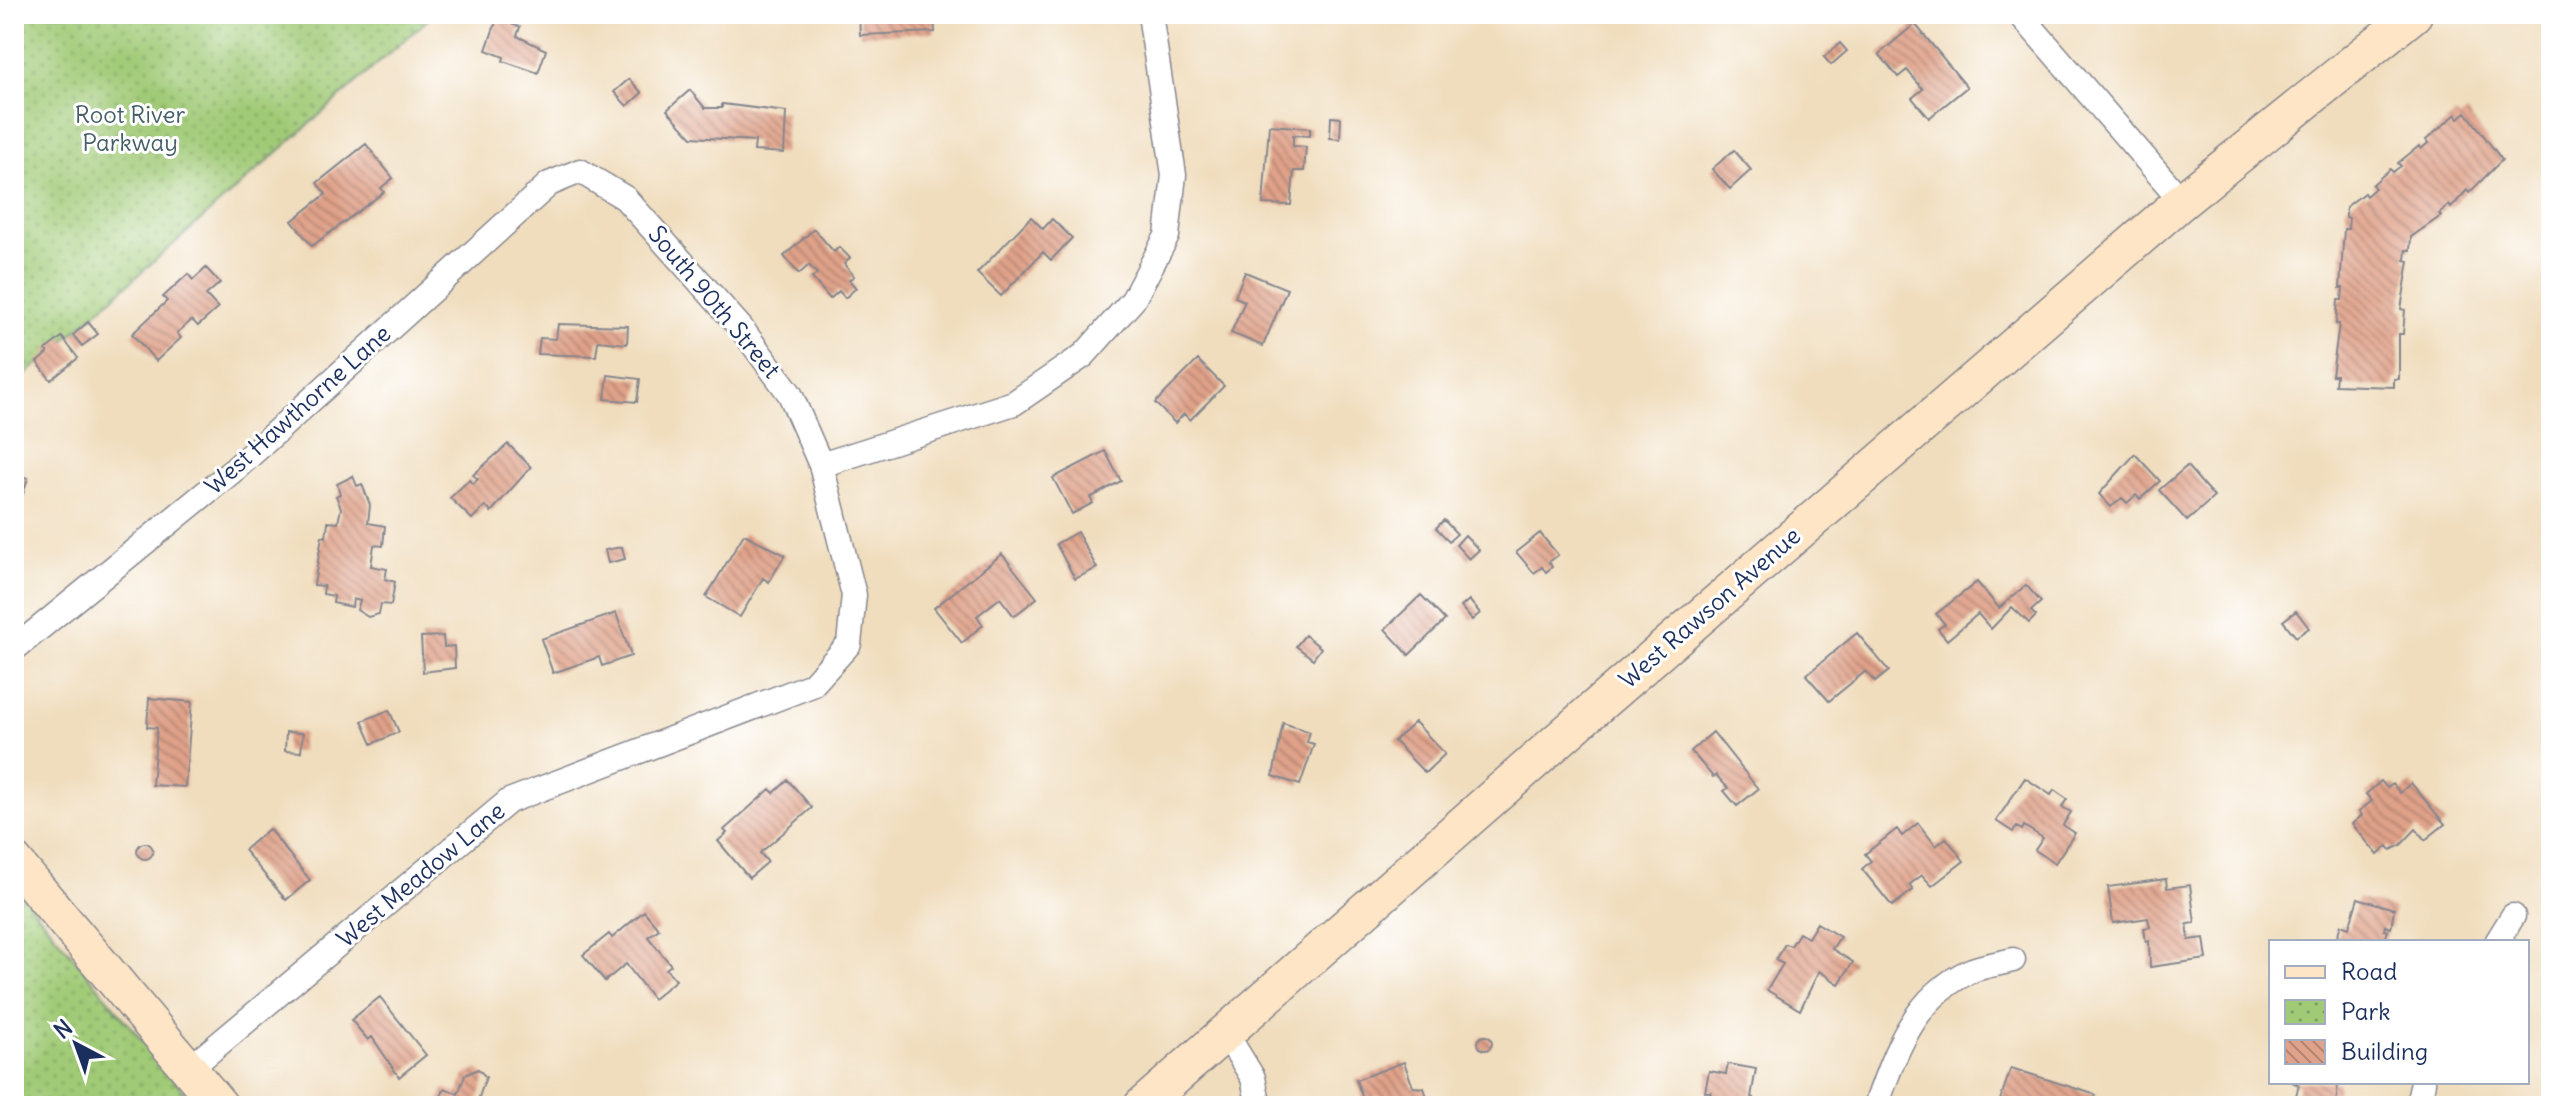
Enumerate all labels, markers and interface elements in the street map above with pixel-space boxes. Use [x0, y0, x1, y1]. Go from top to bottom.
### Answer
park label: Root River Parkway [75, 99, 186, 157]
street label: South 90th Street [642, 219, 787, 384]
street label: West Hawthorne Lane [198, 318, 396, 501]
street label: West Rawson Avenue [1612, 520, 1806, 694]
street label: West Meadow Lane [330, 795, 510, 953]
legend [2269, 940, 2529, 1084]
text: Road [2341, 956, 2397, 986]
text: Park [2341, 996, 2391, 1026]
north arrow [36, 1004, 116, 1084]
text: N [48, 1013, 78, 1044]
text: Building [2341, 1036, 2428, 1066]

